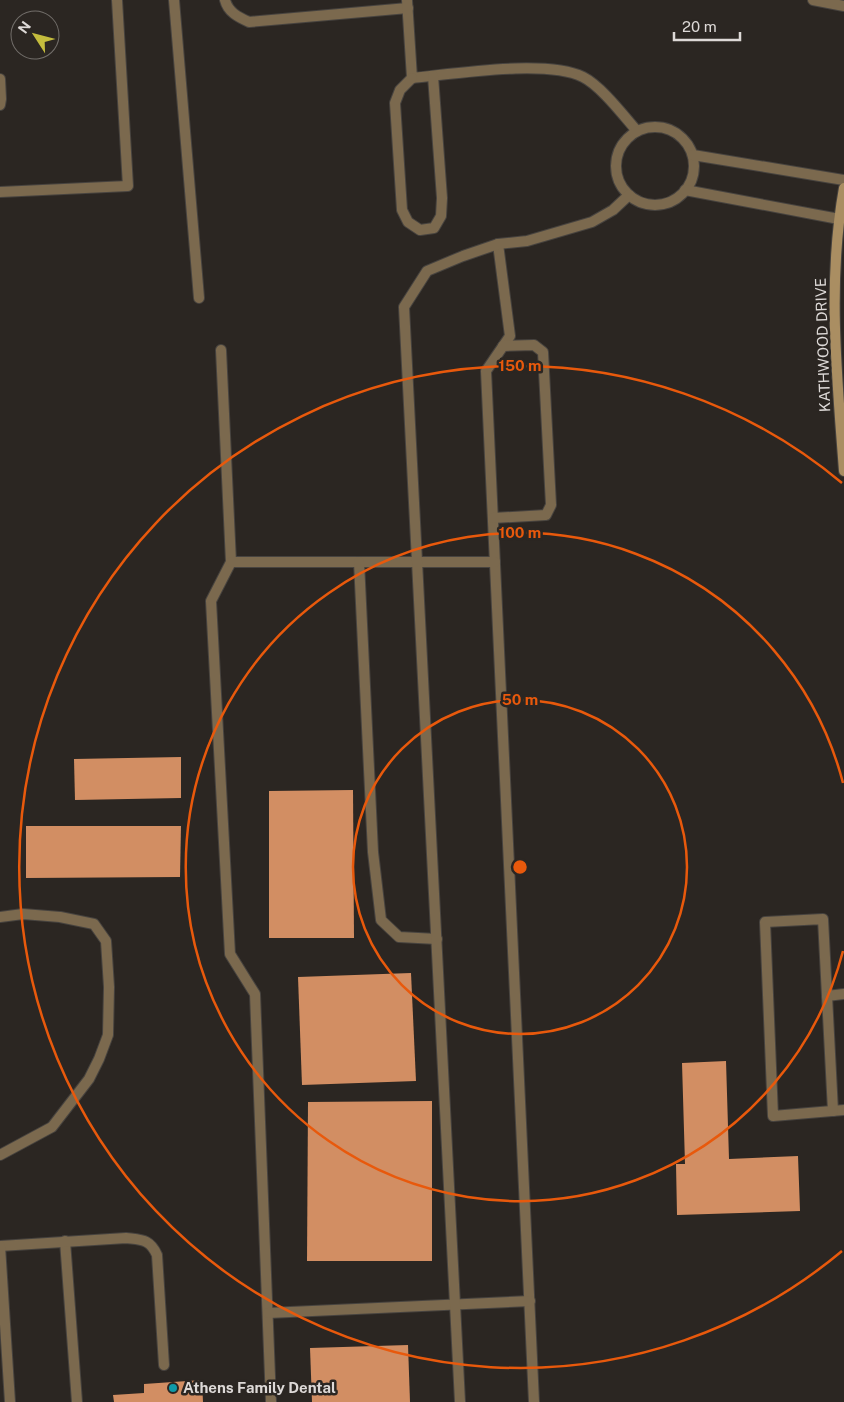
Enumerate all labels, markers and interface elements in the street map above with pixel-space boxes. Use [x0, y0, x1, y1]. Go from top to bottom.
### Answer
north arrow [10, 10, 60, 60]
scale bar [674, 10, 740, 42]
text: N [15, 18, 34, 36]
text: 20 m [682, 18, 717, 35]
street label: KATHWOOD DRIVE [812, 278, 833, 412]
text: 150 m [498, 357, 542, 374]
text: 100 m [499, 524, 541, 541]
text: 50 m [502, 691, 538, 708]
centre of rings [511, 858, 529, 876]
place label: Athens Family Dental [183, 1379, 336, 1396]
marker: Athens Family Dental [167, 1382, 179, 1394]

